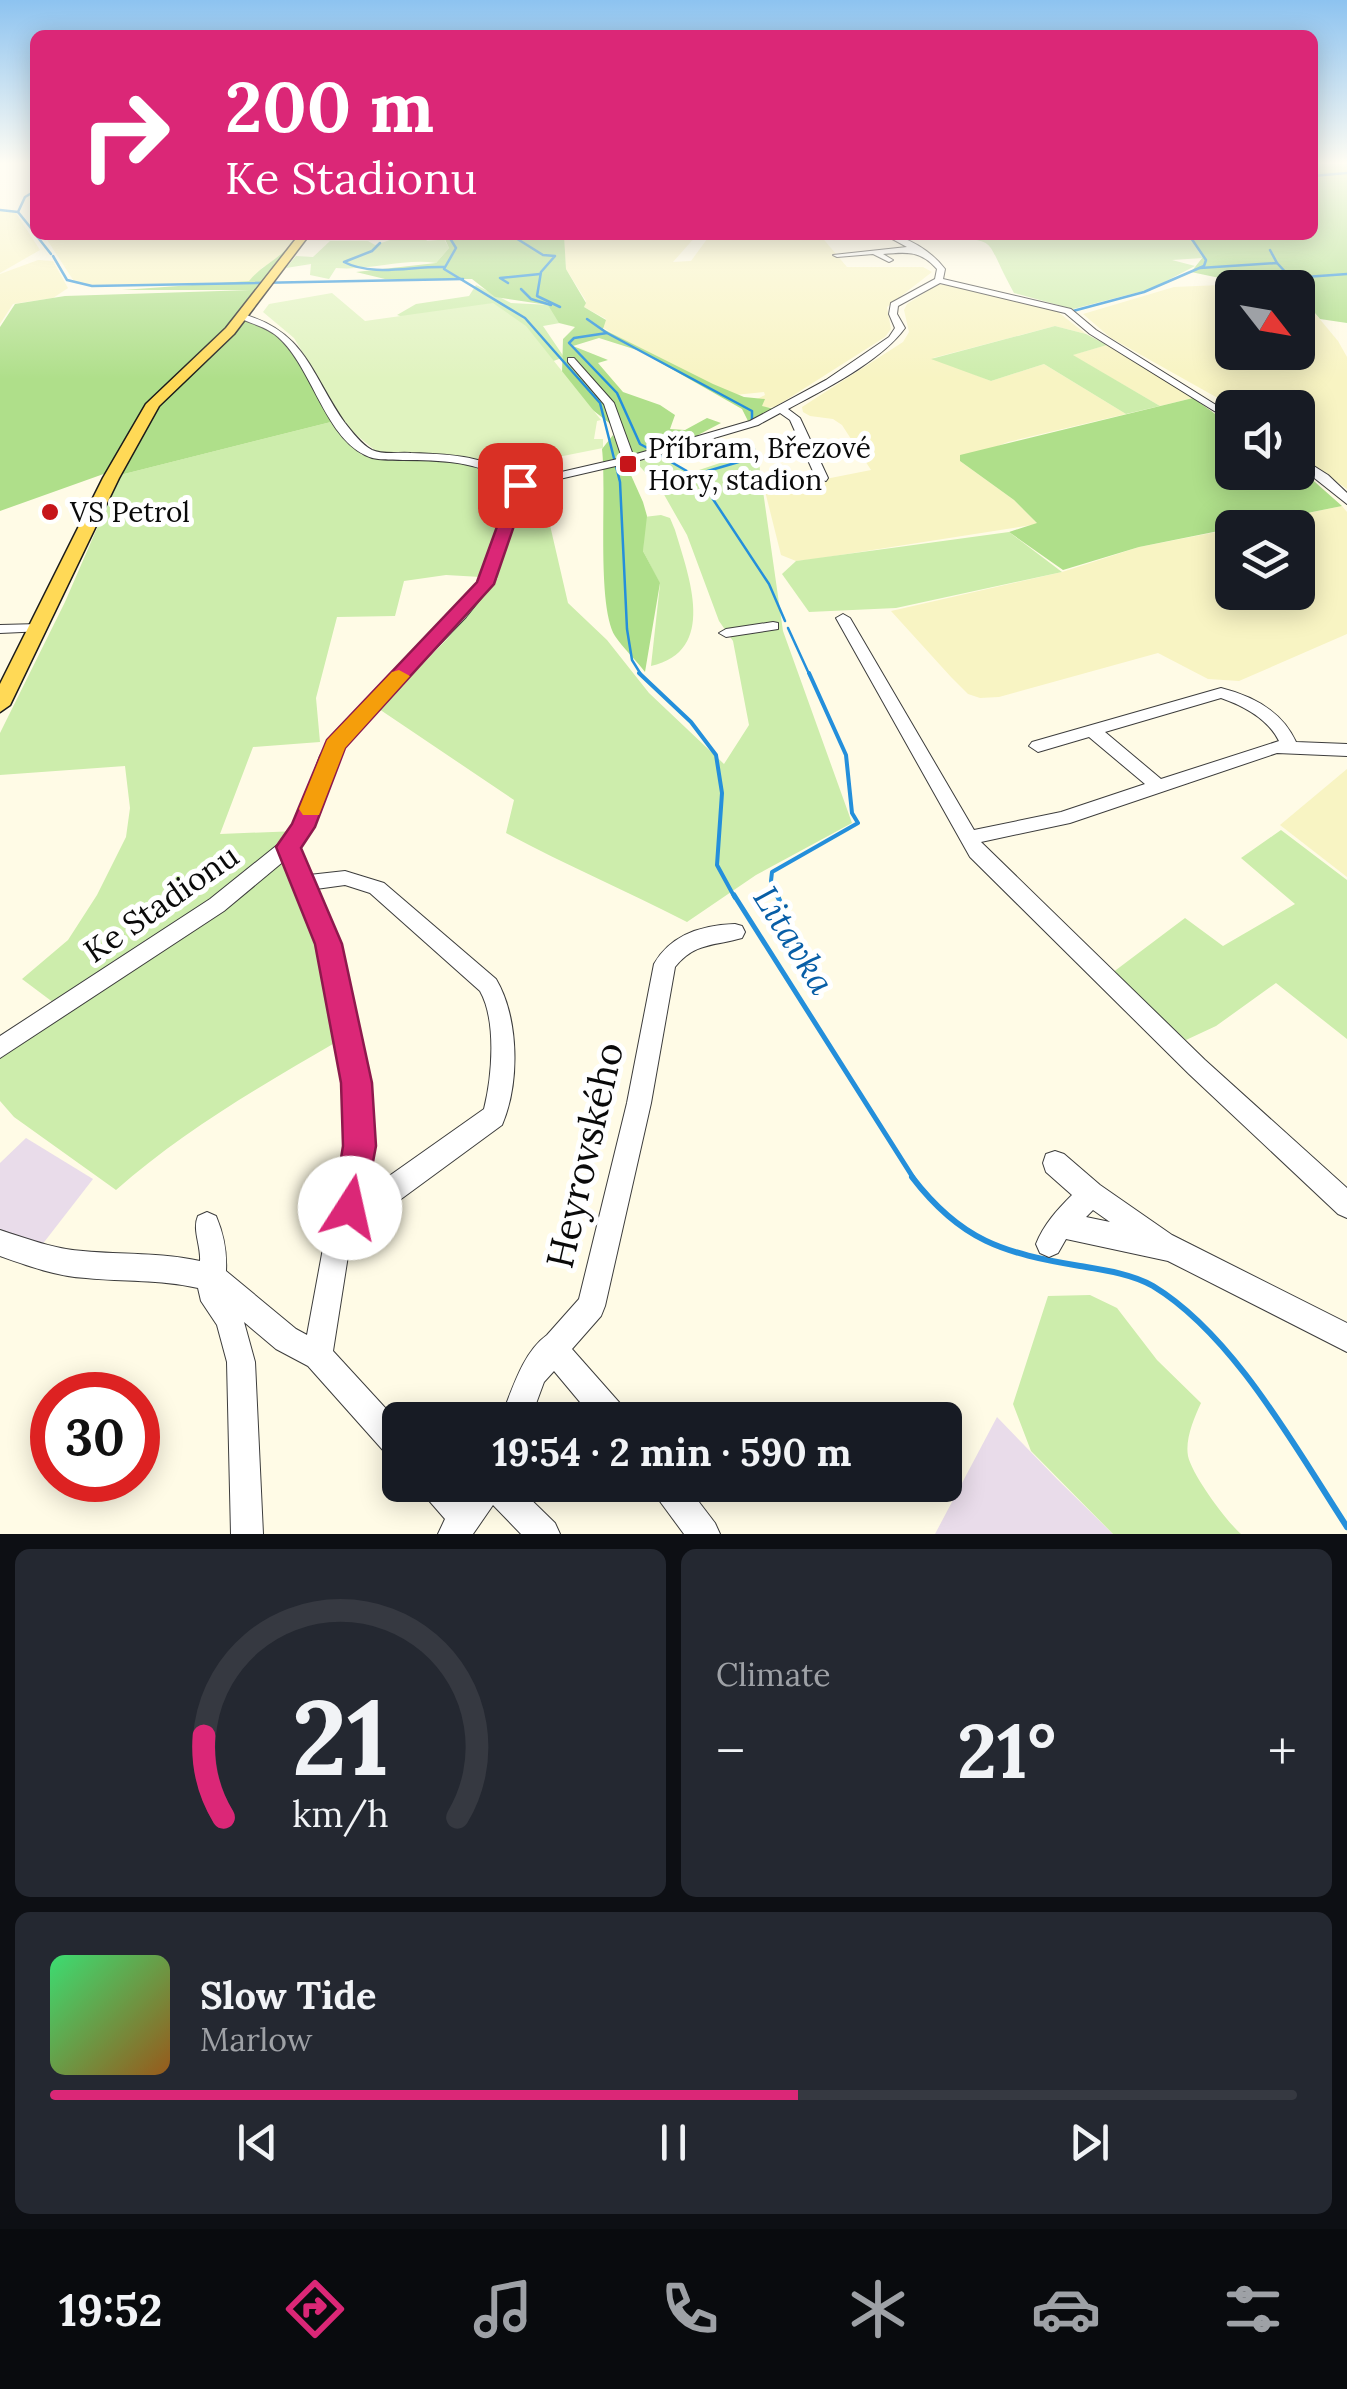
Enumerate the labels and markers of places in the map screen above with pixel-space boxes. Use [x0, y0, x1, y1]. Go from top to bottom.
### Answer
place label: Příbram, Březové Hory, stadion [648, 430, 871, 498]
pin [478, 443, 563, 528]
marker: Příbram, Březové Hory, stadion [617, 453, 639, 475]
place label: VS Petrol [69, 494, 190, 530]
marker: VS Petrol [39, 501, 61, 523]

